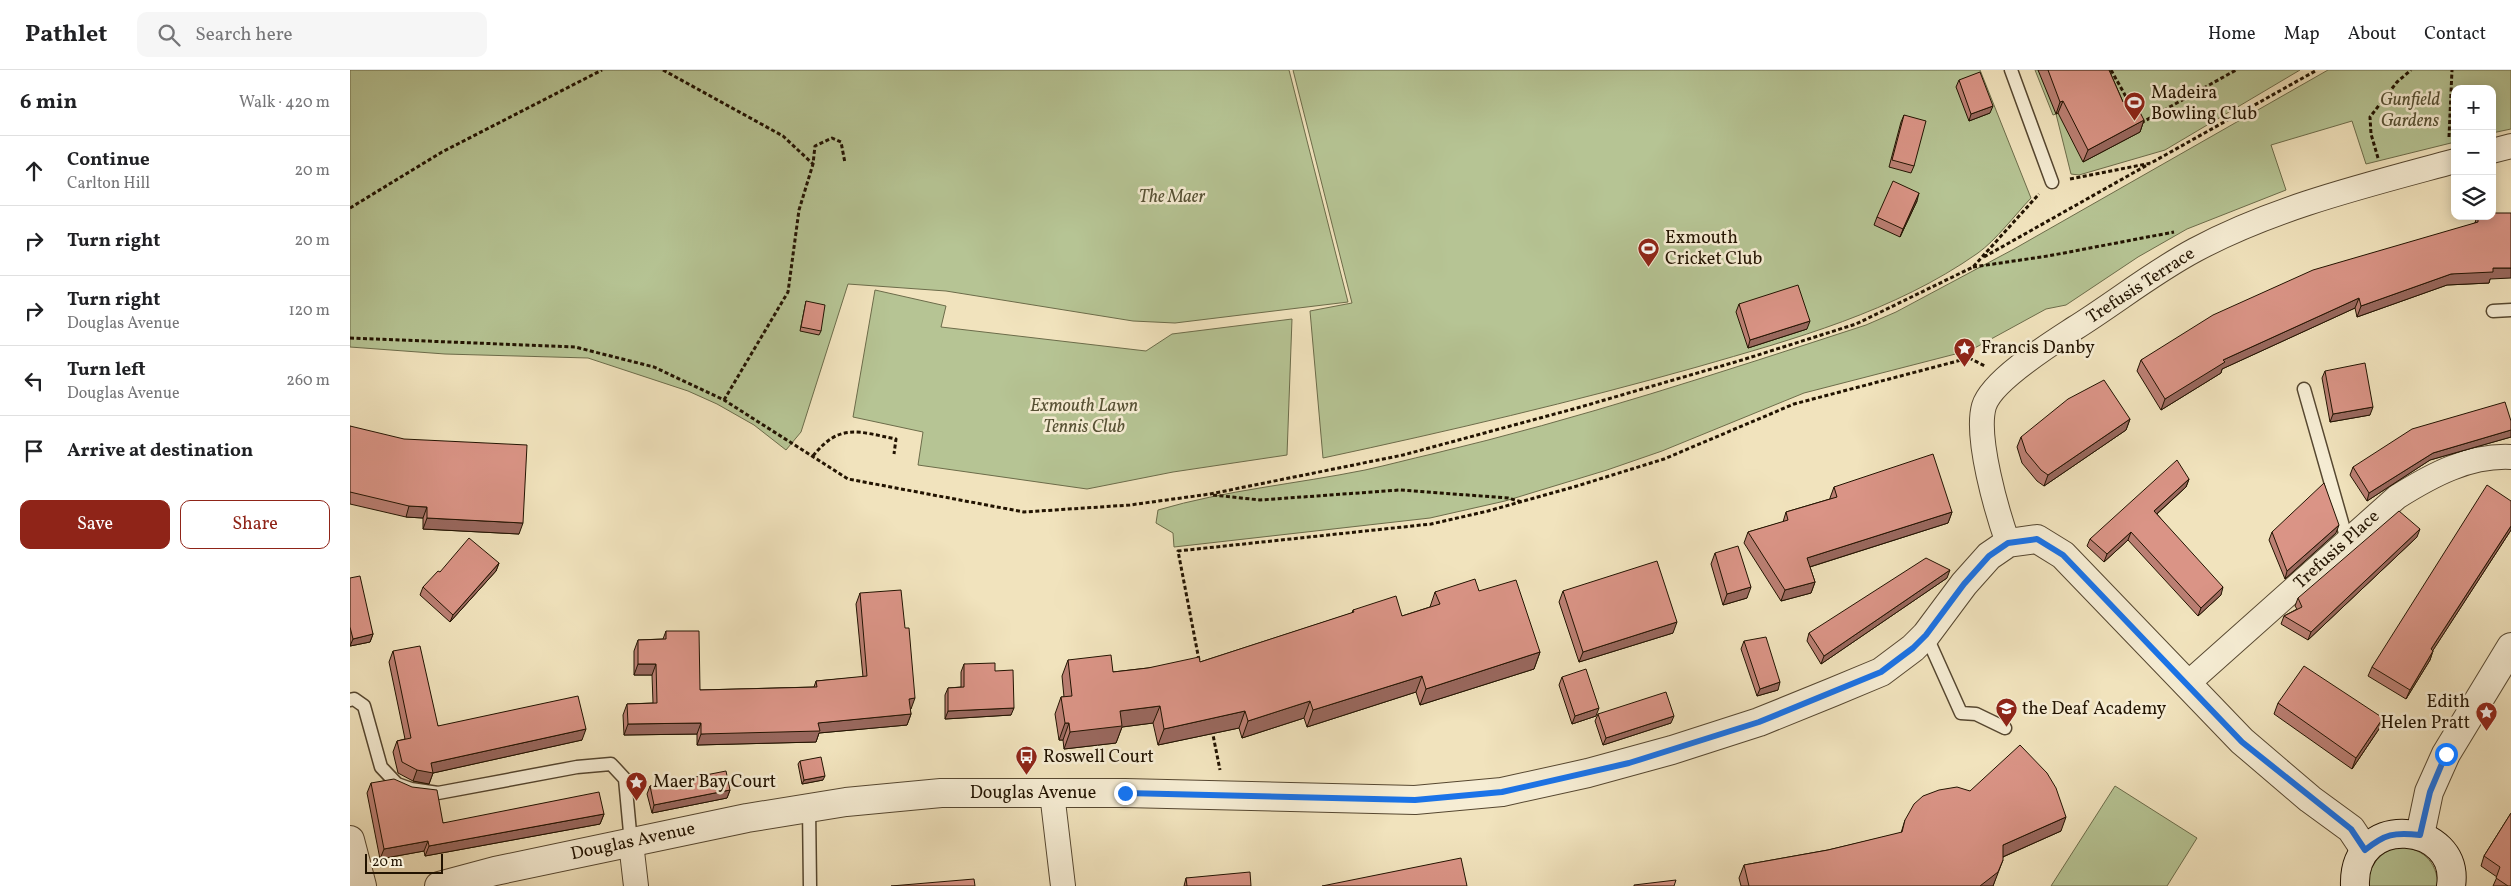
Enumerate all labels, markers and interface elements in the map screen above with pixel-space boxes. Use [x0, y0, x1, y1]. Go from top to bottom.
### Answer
search box [137, 12, 487, 57]
text: Pathlet [25, 18, 107, 52]
icon: search [155, 21, 183, 49]
text: Search here [195, 22, 293, 48]
text: Home [2208, 22, 2256, 47]
text: Map [2284, 22, 2320, 47]
text: About [2348, 22, 2396, 47]
text: Contact [2424, 22, 2486, 47]
place label: Madeira Bowling Club [2151, 81, 2257, 127]
map controls [2451, 85, 2496, 220]
button: + [2451, 85, 2496, 130]
text: 6 min [20, 88, 77, 117]
park label: Gunfield Gardens [2380, 88, 2440, 134]
sports icon: Madeira Bowling Club [2123, 91, 2147, 122]
text: Walk · 420 m [239, 92, 330, 114]
button: − [2451, 130, 2496, 175]
text: Continue [67, 147, 150, 173]
icon: ahead [20, 157, 48, 185]
text: 20 m [295, 160, 330, 182]
text: Carlton Hill [67, 173, 150, 195]
button: layers [2451, 175, 2496, 220]
park label: The Maer [1139, 185, 1205, 210]
place label: Exmouth Cricket Club [1665, 226, 1763, 272]
icon: right [20, 227, 48, 255]
text: Turn right [67, 228, 160, 254]
text: 20 m [295, 230, 330, 252]
sports icon: Exmouth Cricket Club [1637, 236, 1661, 267]
street label: Trefusis Terrace [2082, 242, 2200, 330]
text: Turn right [67, 287, 160, 313]
icon: right [20, 297, 48, 325]
text: 120 m [288, 300, 330, 322]
text: Douglas Avenue [67, 313, 180, 335]
place icon: Francis Danby [1953, 336, 1977, 367]
place label: Francis Danby [1981, 336, 2095, 361]
text: Turn left [67, 357, 146, 383]
icon: left [20, 367, 48, 395]
text: 260 m [286, 370, 330, 392]
text: Douglas Avenue [67, 383, 180, 405]
park label: Exmouth Lawn Tennis Club [1030, 394, 1138, 440]
icon: arrive [20, 437, 48, 465]
text: Arrive at destination [67, 438, 253, 464]
button: Save [20, 500, 170, 549]
button: Share [180, 500, 330, 549]
street label: Trefusis Place [2289, 505, 2385, 595]
place label: Edith Helen Pratt [2381, 690, 2470, 736]
school or university icon: the Deaf Academy [1994, 697, 2018, 728]
place label: the Deaf Academy [2022, 697, 2167, 722]
place icon: Edith Helen Pratt [2474, 700, 2498, 731]
route start [2435, 743, 2458, 766]
bus stop icon: Roswell Court [1015, 745, 1039, 776]
place label: Roswell Court [1043, 745, 1154, 770]
place icon: Maer Bay Court [625, 770, 649, 801]
place label: Maer Bay Court [653, 770, 776, 795]
street label: Douglas Avenue [970, 781, 1096, 806]
route end [1114, 782, 1137, 805]
street label: Douglas Avenue [568, 817, 698, 867]
scale bar [365, 851, 442, 874]
text: 20 m [372, 853, 403, 872]

